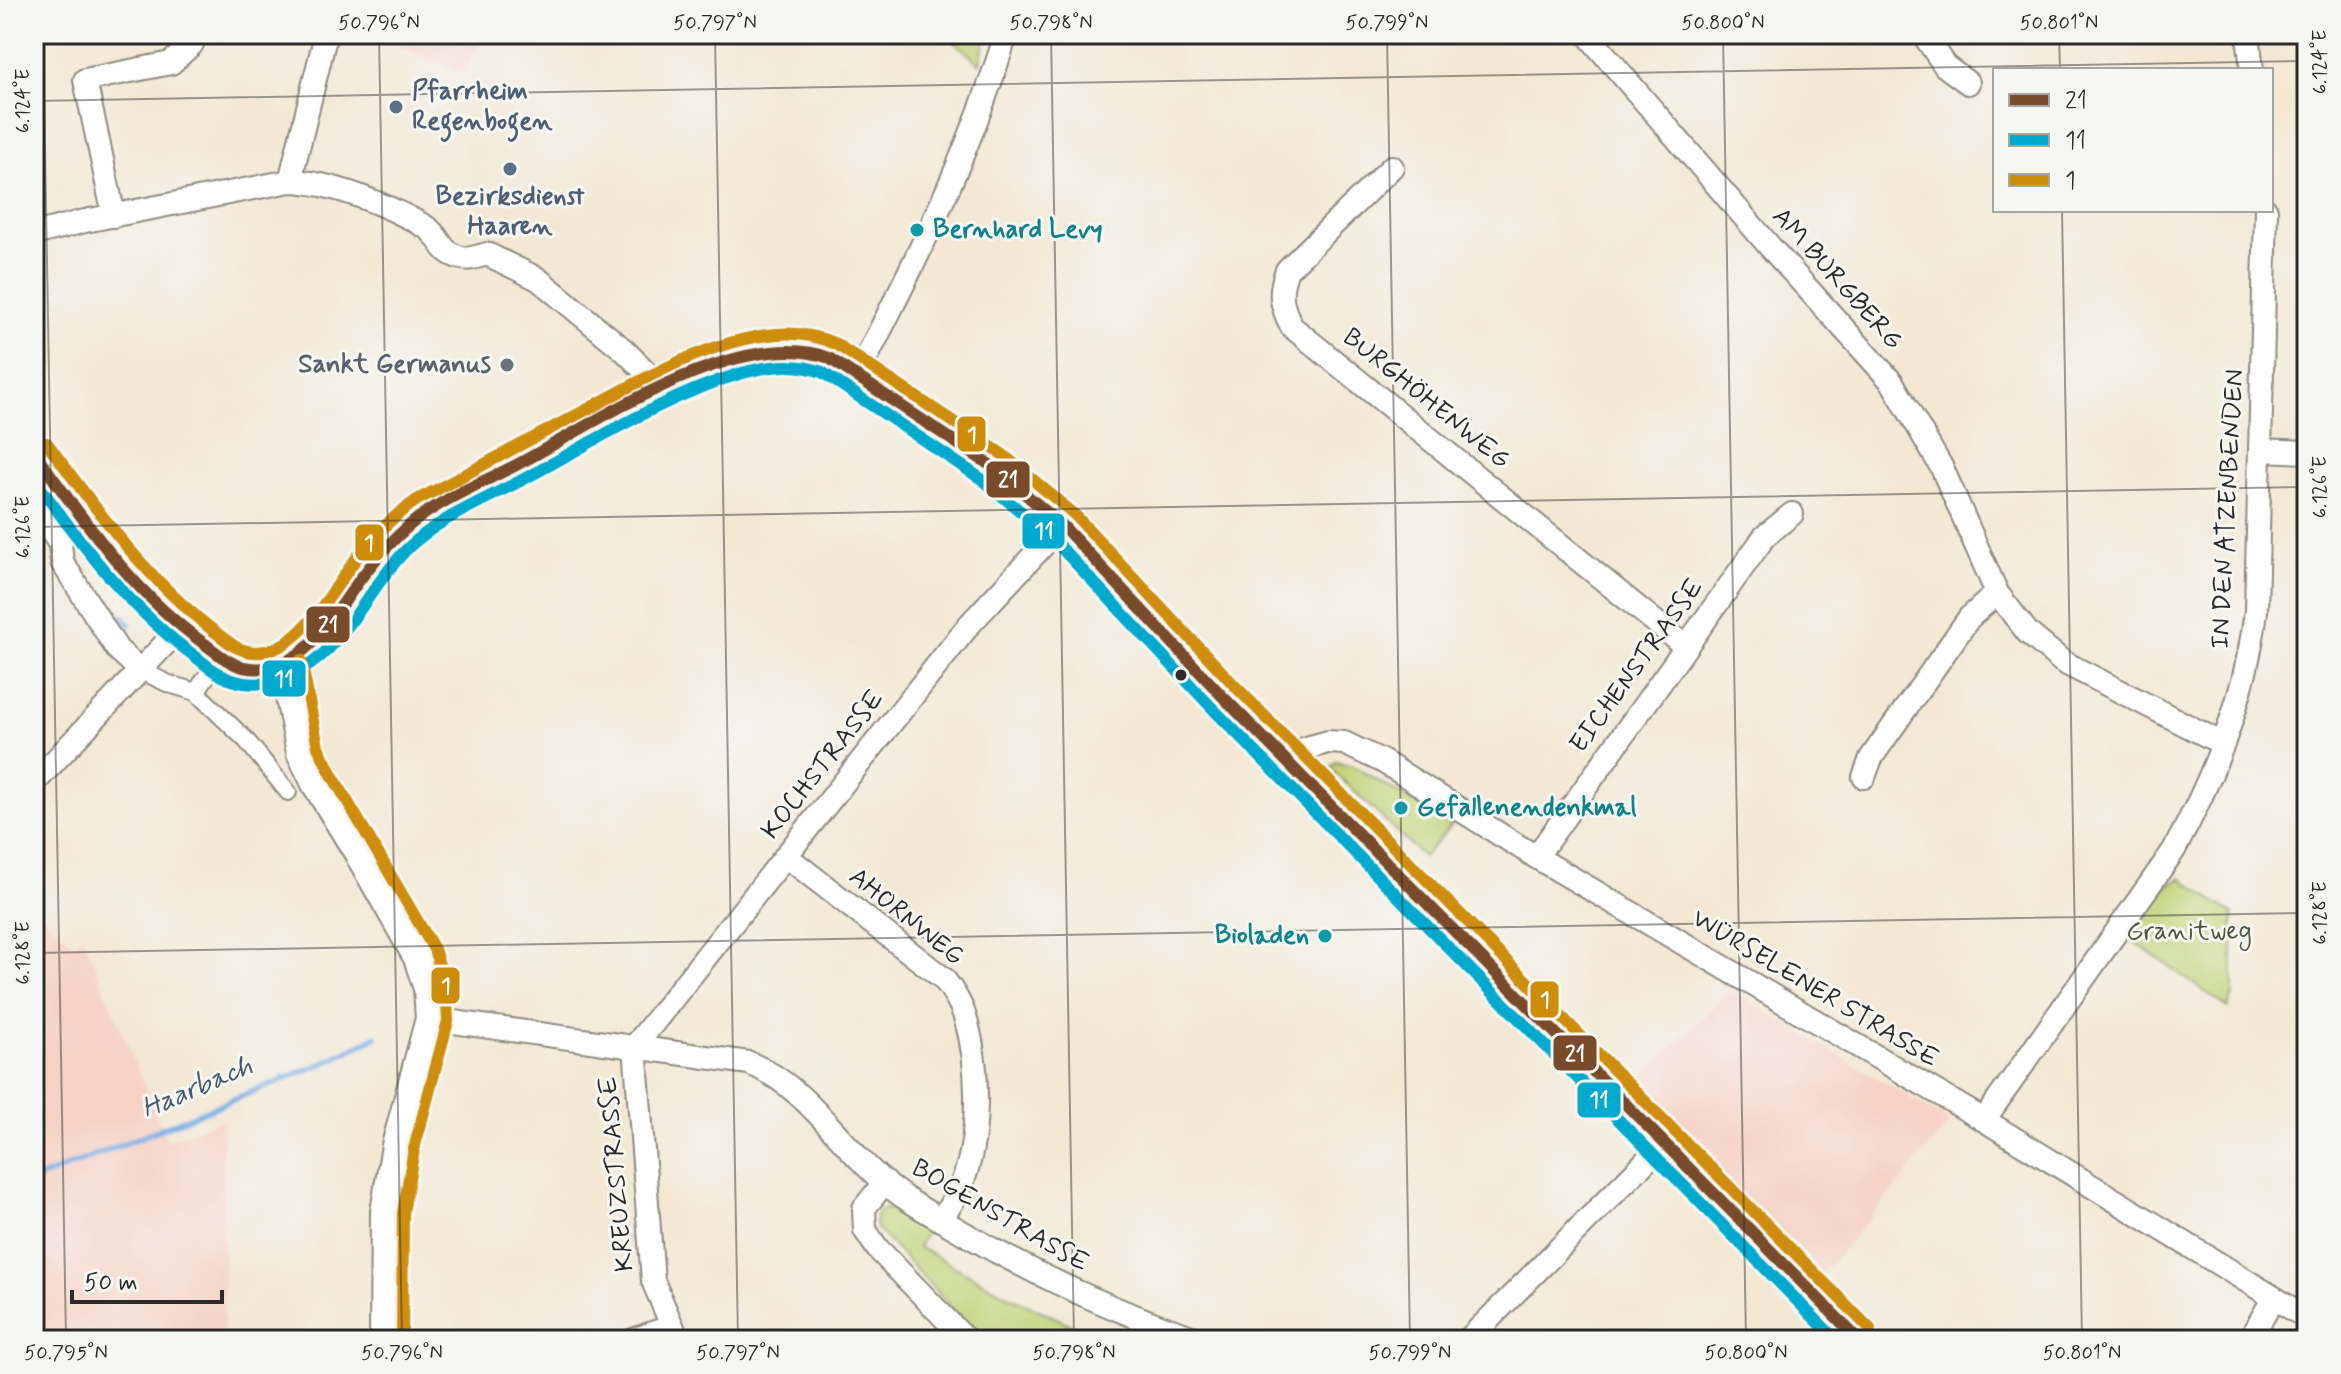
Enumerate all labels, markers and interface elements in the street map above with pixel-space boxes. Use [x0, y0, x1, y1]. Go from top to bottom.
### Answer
text: 50.796°N [338, 10, 420, 37]
text: 50.797°N [673, 10, 757, 37]
text: 50.798°N [1009, 10, 1093, 37]
text: 50.799°N [1346, 10, 1428, 37]
text: 50.800°N [1682, 10, 1764, 37]
text: 50.801°N [2020, 10, 2098, 37]
text: 6.124°E [2307, 30, 2334, 94]
legend [1993, 68, 2273, 212]
text: 6.124°E [10, 69, 37, 133]
place label: Pfarrheim Regenbogen [412, 75, 553, 142]
text: 21 [2065, 86, 2087, 117]
marker: Pfarrheim Regenbogen [387, 98, 405, 116]
text: 11 [2065, 126, 2086, 157]
marker: Bezirksdienst Haaren [501, 160, 519, 178]
text: 1 [2065, 166, 2076, 197]
place label: Bezirksdienst Haaren [435, 180, 586, 244]
street label: AM BURGBERG [1764, 201, 1910, 357]
place label: Bernhard Levy [933, 213, 1103, 247]
marker: Bernhard Levy [908, 221, 926, 239]
street label: BURGHÖHENWEG [1335, 321, 1517, 477]
place label: Sankt Germanus [298, 348, 491, 382]
marker: Sankt Germanus [498, 356, 516, 374]
street label: IN DEN ATZENBENDEN [2204, 368, 2252, 650]
line badge: 1 [956, 415, 987, 453]
text: 1 [967, 422, 977, 450]
text: 6.126°E [2307, 456, 2334, 518]
line badge: 21 [985, 460, 1031, 499]
text: 21 [998, 467, 1018, 495]
text: 6.126°E [10, 496, 37, 558]
line badge: 11 [1021, 512, 1066, 550]
text: 11 [1034, 518, 1054, 546]
line badge: 1 [354, 523, 385, 562]
text: 1 [364, 530, 374, 558]
street label: EICHENSTRASSE [1562, 572, 1712, 760]
line badge: 21 [305, 605, 351, 644]
text: 21 [318, 612, 338, 640]
line badge: 11 [261, 659, 307, 698]
text: 11 [274, 666, 294, 694]
unlabelled marker [1173, 667, 1189, 683]
street label: KOCHSTRASSE [754, 683, 892, 847]
place label: Gefallenendenkmal [1417, 791, 1637, 825]
marker: Gefallenendenkmal [1392, 799, 1410, 817]
street label: AHORNWEG [842, 860, 970, 974]
text: 6.128°E [2307, 881, 2334, 945]
street label: WÜRSELENER STRASSE [1685, 902, 1945, 1076]
park label: Granitweg [2126, 915, 2252, 951]
place label: Bioladen [1215, 919, 1309, 953]
text: 6.128°E [10, 921, 37, 985]
marker: Bioladen [1316, 927, 1334, 945]
line badge: 1 [430, 966, 461, 1005]
text: 1 [441, 973, 451, 1001]
line badge: 1 [1529, 980, 1560, 1019]
text: 1 [1540, 987, 1550, 1015]
line badge: 21 [1552, 1034, 1598, 1072]
text: 21 [1565, 1041, 1585, 1069]
water label: Haarbach [136, 1048, 258, 1128]
street label: KREUZSTRASSE [592, 1075, 642, 1273]
line badge: 11 [1576, 1081, 1622, 1119]
text: 11 [1589, 1087, 1609, 1115]
street label: BOGENSTRASSE [905, 1152, 1095, 1280]
scale bar [72, 1254, 222, 1304]
text: 50 m [84, 1268, 138, 1299]
text: 50.795°N [24, 1340, 108, 1367]
text: 50.796°N [361, 1340, 443, 1367]
text: 50.797°N [696, 1340, 780, 1367]
text: 50.798°N [1032, 1340, 1116, 1367]
text: 50.799°N [1369, 1340, 1451, 1367]
text: 50.800°N [1705, 1340, 1787, 1367]
text: 50.801°N [2043, 1340, 2121, 1367]

